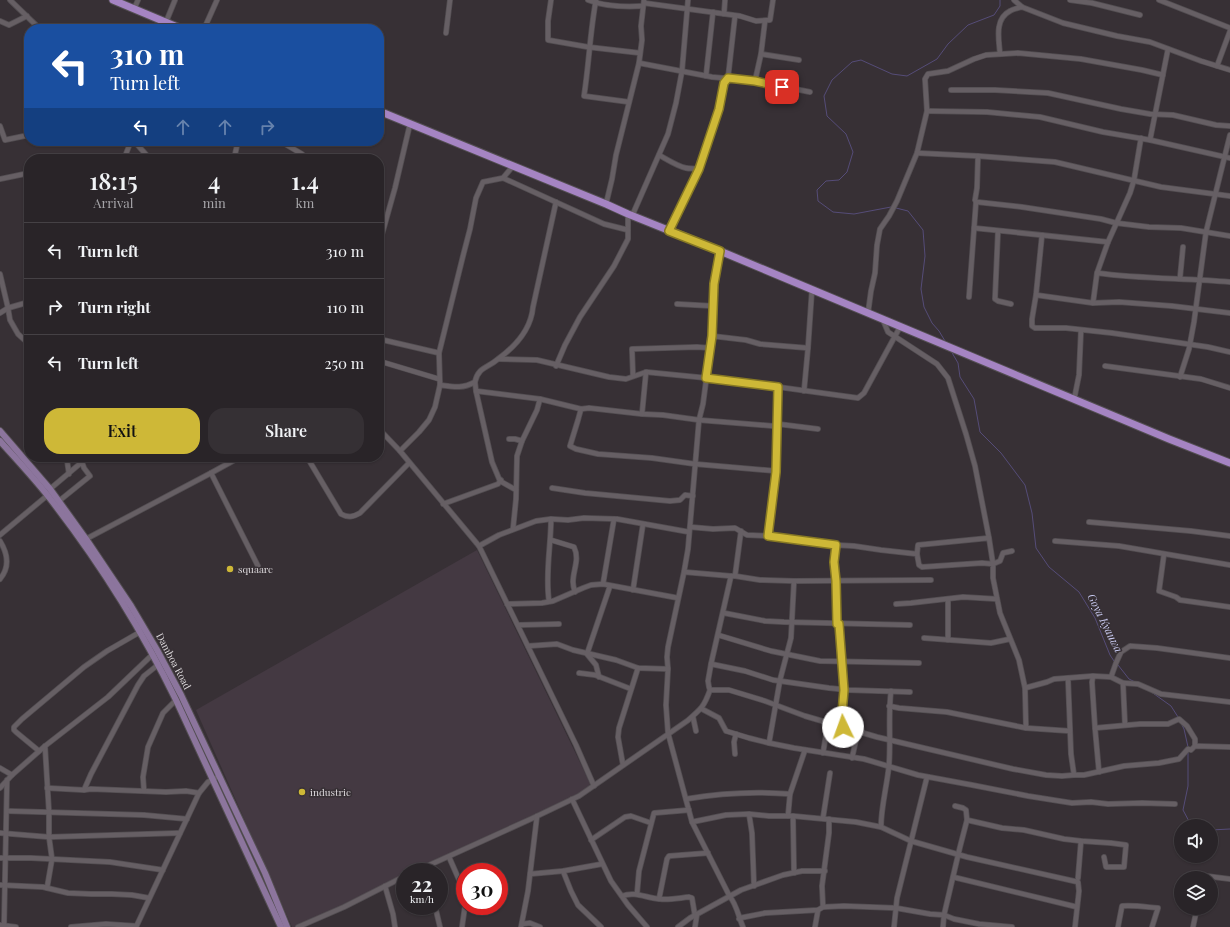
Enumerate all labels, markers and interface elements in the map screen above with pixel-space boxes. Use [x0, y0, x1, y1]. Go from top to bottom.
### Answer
text: 310 m [110, 35, 184, 72]
icon: left [44, 40, 96, 92]
pin [765, 70, 799, 104]
text: Turn left [110, 71, 180, 95]
icon: arrive [771, 76, 793, 98]
icon: left [130, 116, 152, 138]
icon: ahead [172, 116, 194, 138]
icon: ahead [214, 116, 236, 138]
icon: right [256, 116, 278, 138]
text: 18:15 [89, 164, 138, 196]
text: 4 [208, 164, 221, 196]
text: 1.4 [291, 164, 319, 196]
text: Arrival [93, 194, 133, 211]
text: min [203, 194, 226, 211]
text: km [296, 194, 314, 211]
icon: left [44, 240, 66, 262]
text: Turn left [78, 241, 139, 261]
text: 310 m [326, 241, 364, 261]
icon: right [44, 296, 66, 318]
text: Turn right [78, 297, 151, 317]
text: 110 m [327, 297, 364, 317]
icon: left [44, 352, 66, 374]
text: Turn left [78, 353, 139, 373]
text: 250 m [325, 353, 364, 373]
button: Exit [44, 408, 200, 454]
button: Share [208, 408, 364, 454]
place label: squaare [238, 562, 273, 576]
marker: squaare [225, 564, 235, 574]
water label: Goya Kyauwa [1084, 591, 1127, 655]
street label: Damboa Road [153, 630, 195, 692]
position arrow [822, 706, 864, 748]
place label: industrie [310, 785, 351, 799]
marker: industrie [297, 787, 307, 797]
map controls [1174, 819, 1218, 915]
button: sound [1174, 819, 1218, 863]
speed limit sign: 30 [456, 863, 508, 915]
text: 22 [412, 870, 432, 897]
button: layers [1174, 871, 1218, 915]
text: km/h [410, 892, 434, 906]

